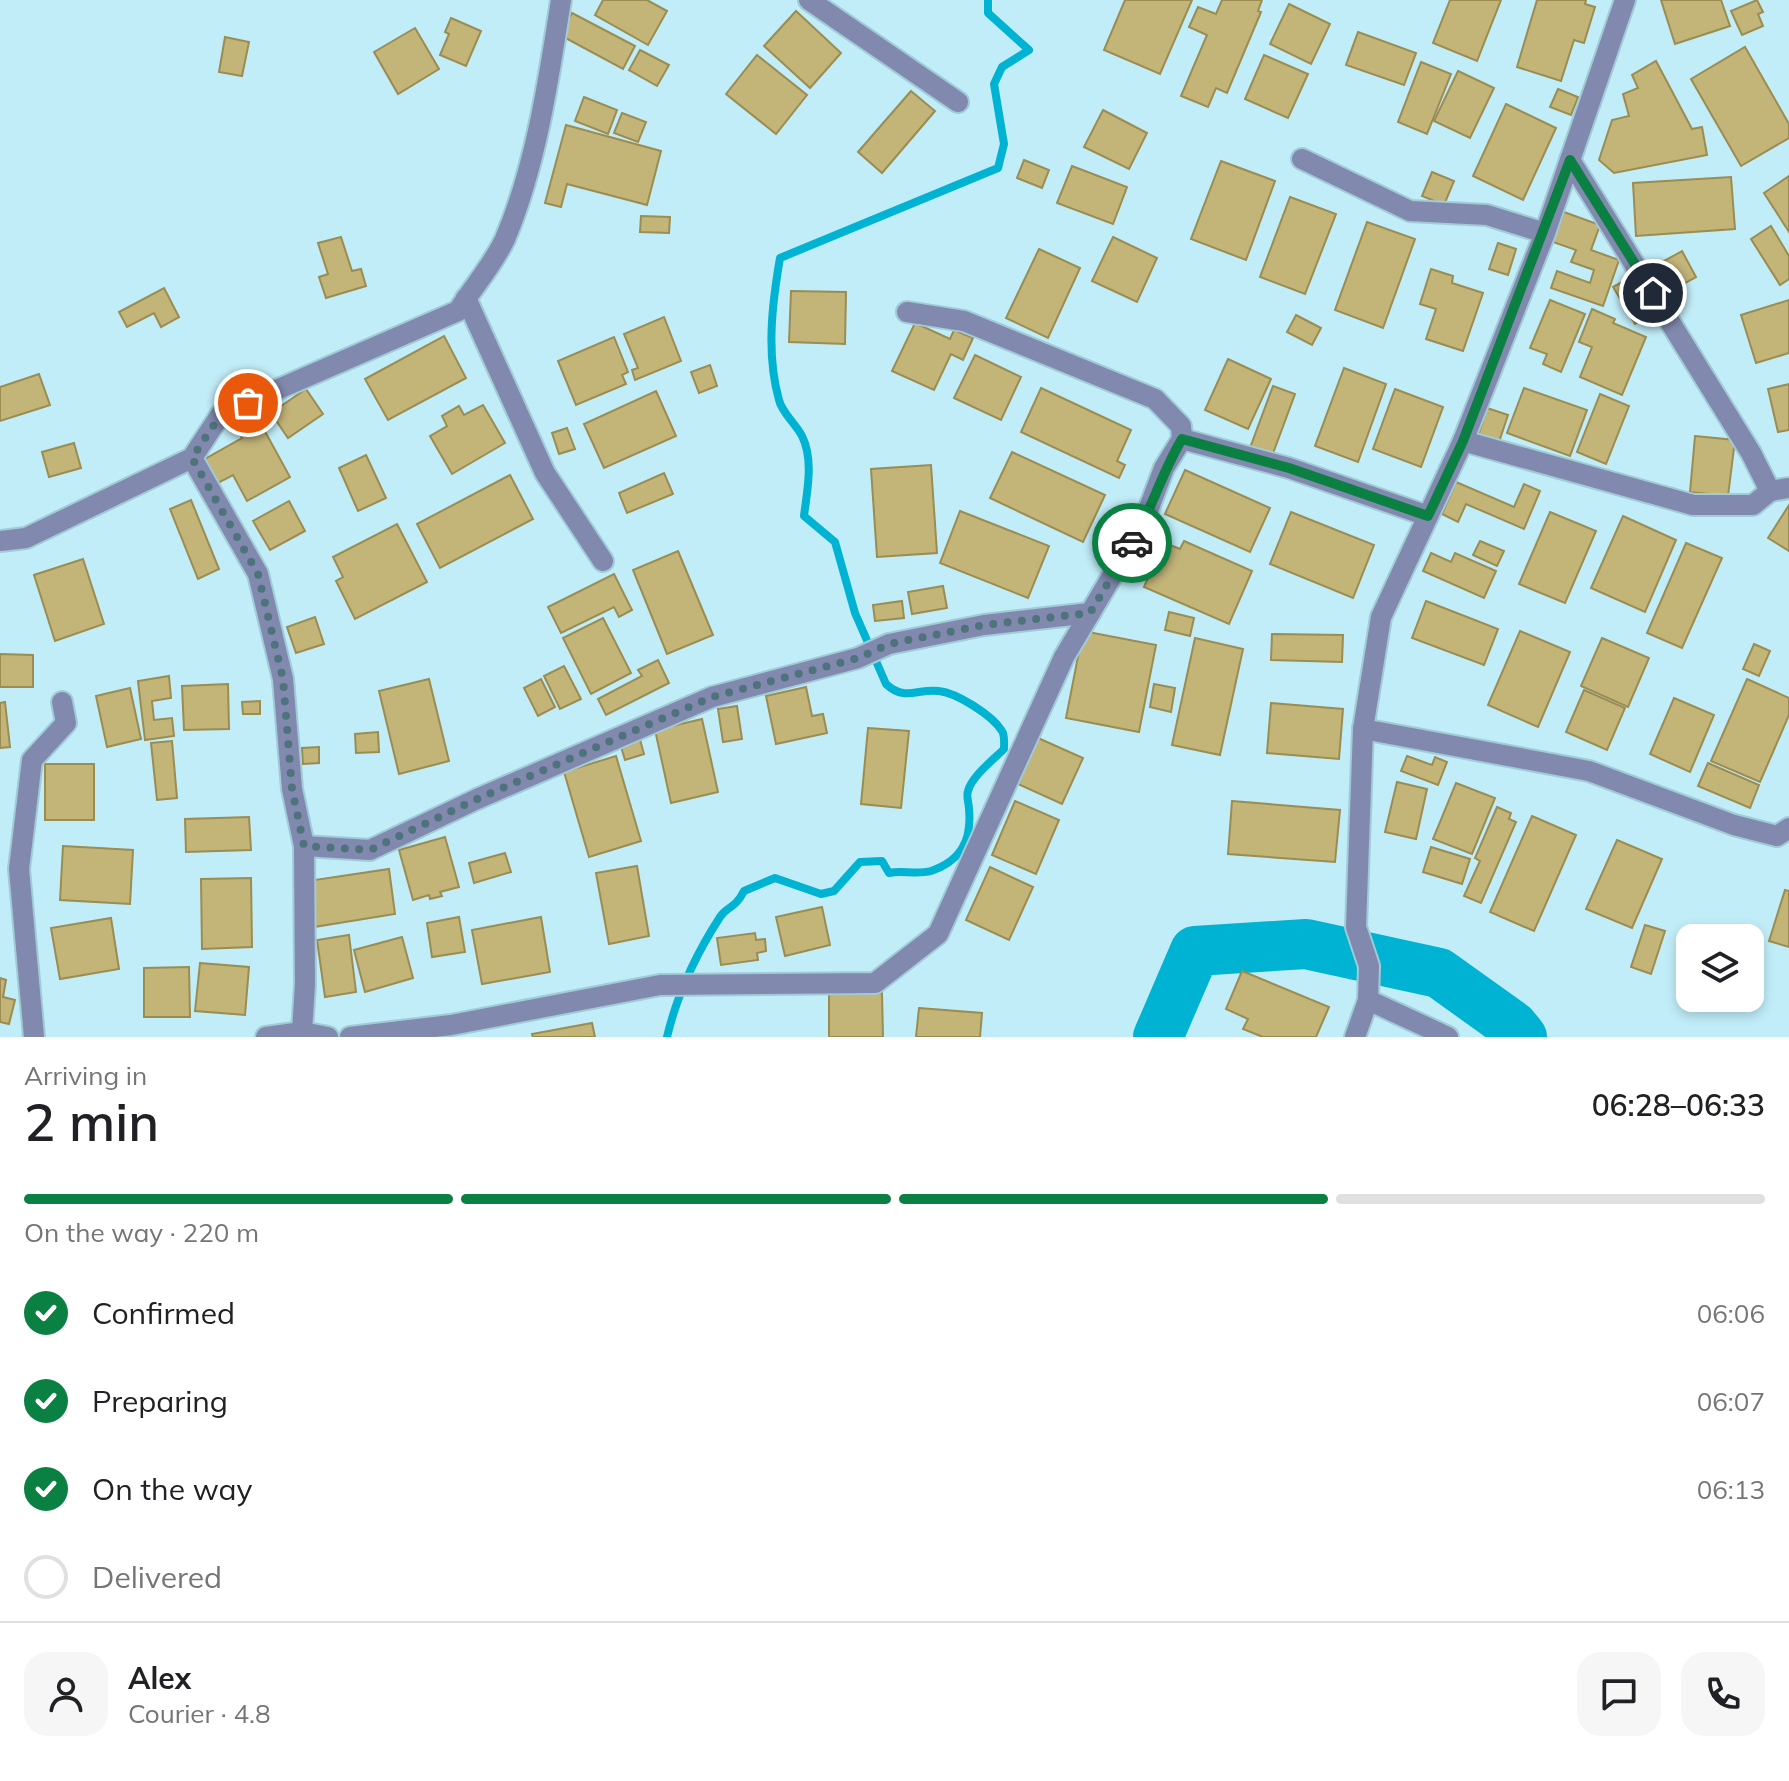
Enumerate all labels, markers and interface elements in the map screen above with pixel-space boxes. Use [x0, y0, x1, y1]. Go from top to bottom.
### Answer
pin [1619, 259, 1687, 327]
icon: home [1631, 271, 1675, 315]
pin [214, 369, 282, 437]
icon: bag [226, 381, 270, 425]
courier [1092, 503, 1172, 583]
icon: car [1110, 521, 1154, 565]
map controls [1676, 924, 1764, 1012]
button: layers [1676, 924, 1764, 1012]
text: Arriving in [24, 1059, 147, 1092]
text: 06:28–06:33 [1592, 1086, 1765, 1124]
text: 2 min [24, 1089, 159, 1154]
text: On the way · 220 m [24, 1216, 259, 1249]
icon: check [24, 1291, 68, 1335]
text: Confirmed [92, 1294, 235, 1332]
text: 06:06 [1697, 1297, 1765, 1330]
icon: check [24, 1379, 68, 1423]
text: Preparing [92, 1382, 228, 1420]
text: 06:07 [1697, 1385, 1765, 1418]
icon: check [24, 1467, 68, 1511]
text: On the way [92, 1470, 252, 1508]
text: 06:13 [1697, 1473, 1765, 1506]
text: Delivered [92, 1558, 222, 1596]
button: person [24, 1652, 108, 1736]
button: chat [1577, 1652, 1661, 1736]
button: phone [1681, 1652, 1765, 1736]
text: Alex [128, 1659, 191, 1697]
text: Courier · 4.8 [128, 1697, 271, 1730]

